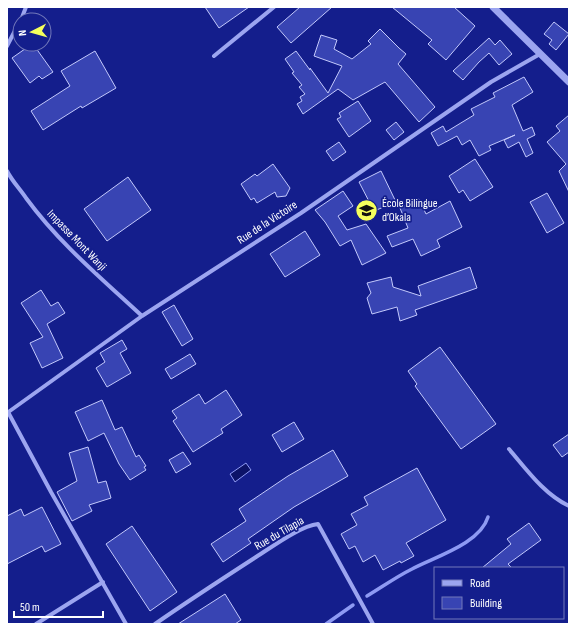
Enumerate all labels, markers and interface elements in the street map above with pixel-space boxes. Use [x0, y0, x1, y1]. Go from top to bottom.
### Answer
north arrow [12, 12, 52, 52]
text: N [16, 29, 29, 37]
place label: École Bilingue d’Okala [382, 196, 438, 225]
street label: Rue de la Victoire [234, 197, 300, 248]
school or university icon: École Bilingue d’Okala [354, 197, 380, 223]
street label: Impasse Mont Wanji [44, 207, 110, 274]
street label: Rue du Tilapia [252, 513, 307, 554]
legend [434, 567, 564, 619]
text: Road [470, 576, 490, 591]
scale bar [14, 593, 103, 619]
text: Building [470, 596, 502, 611]
text: 50 m [20, 600, 40, 615]

